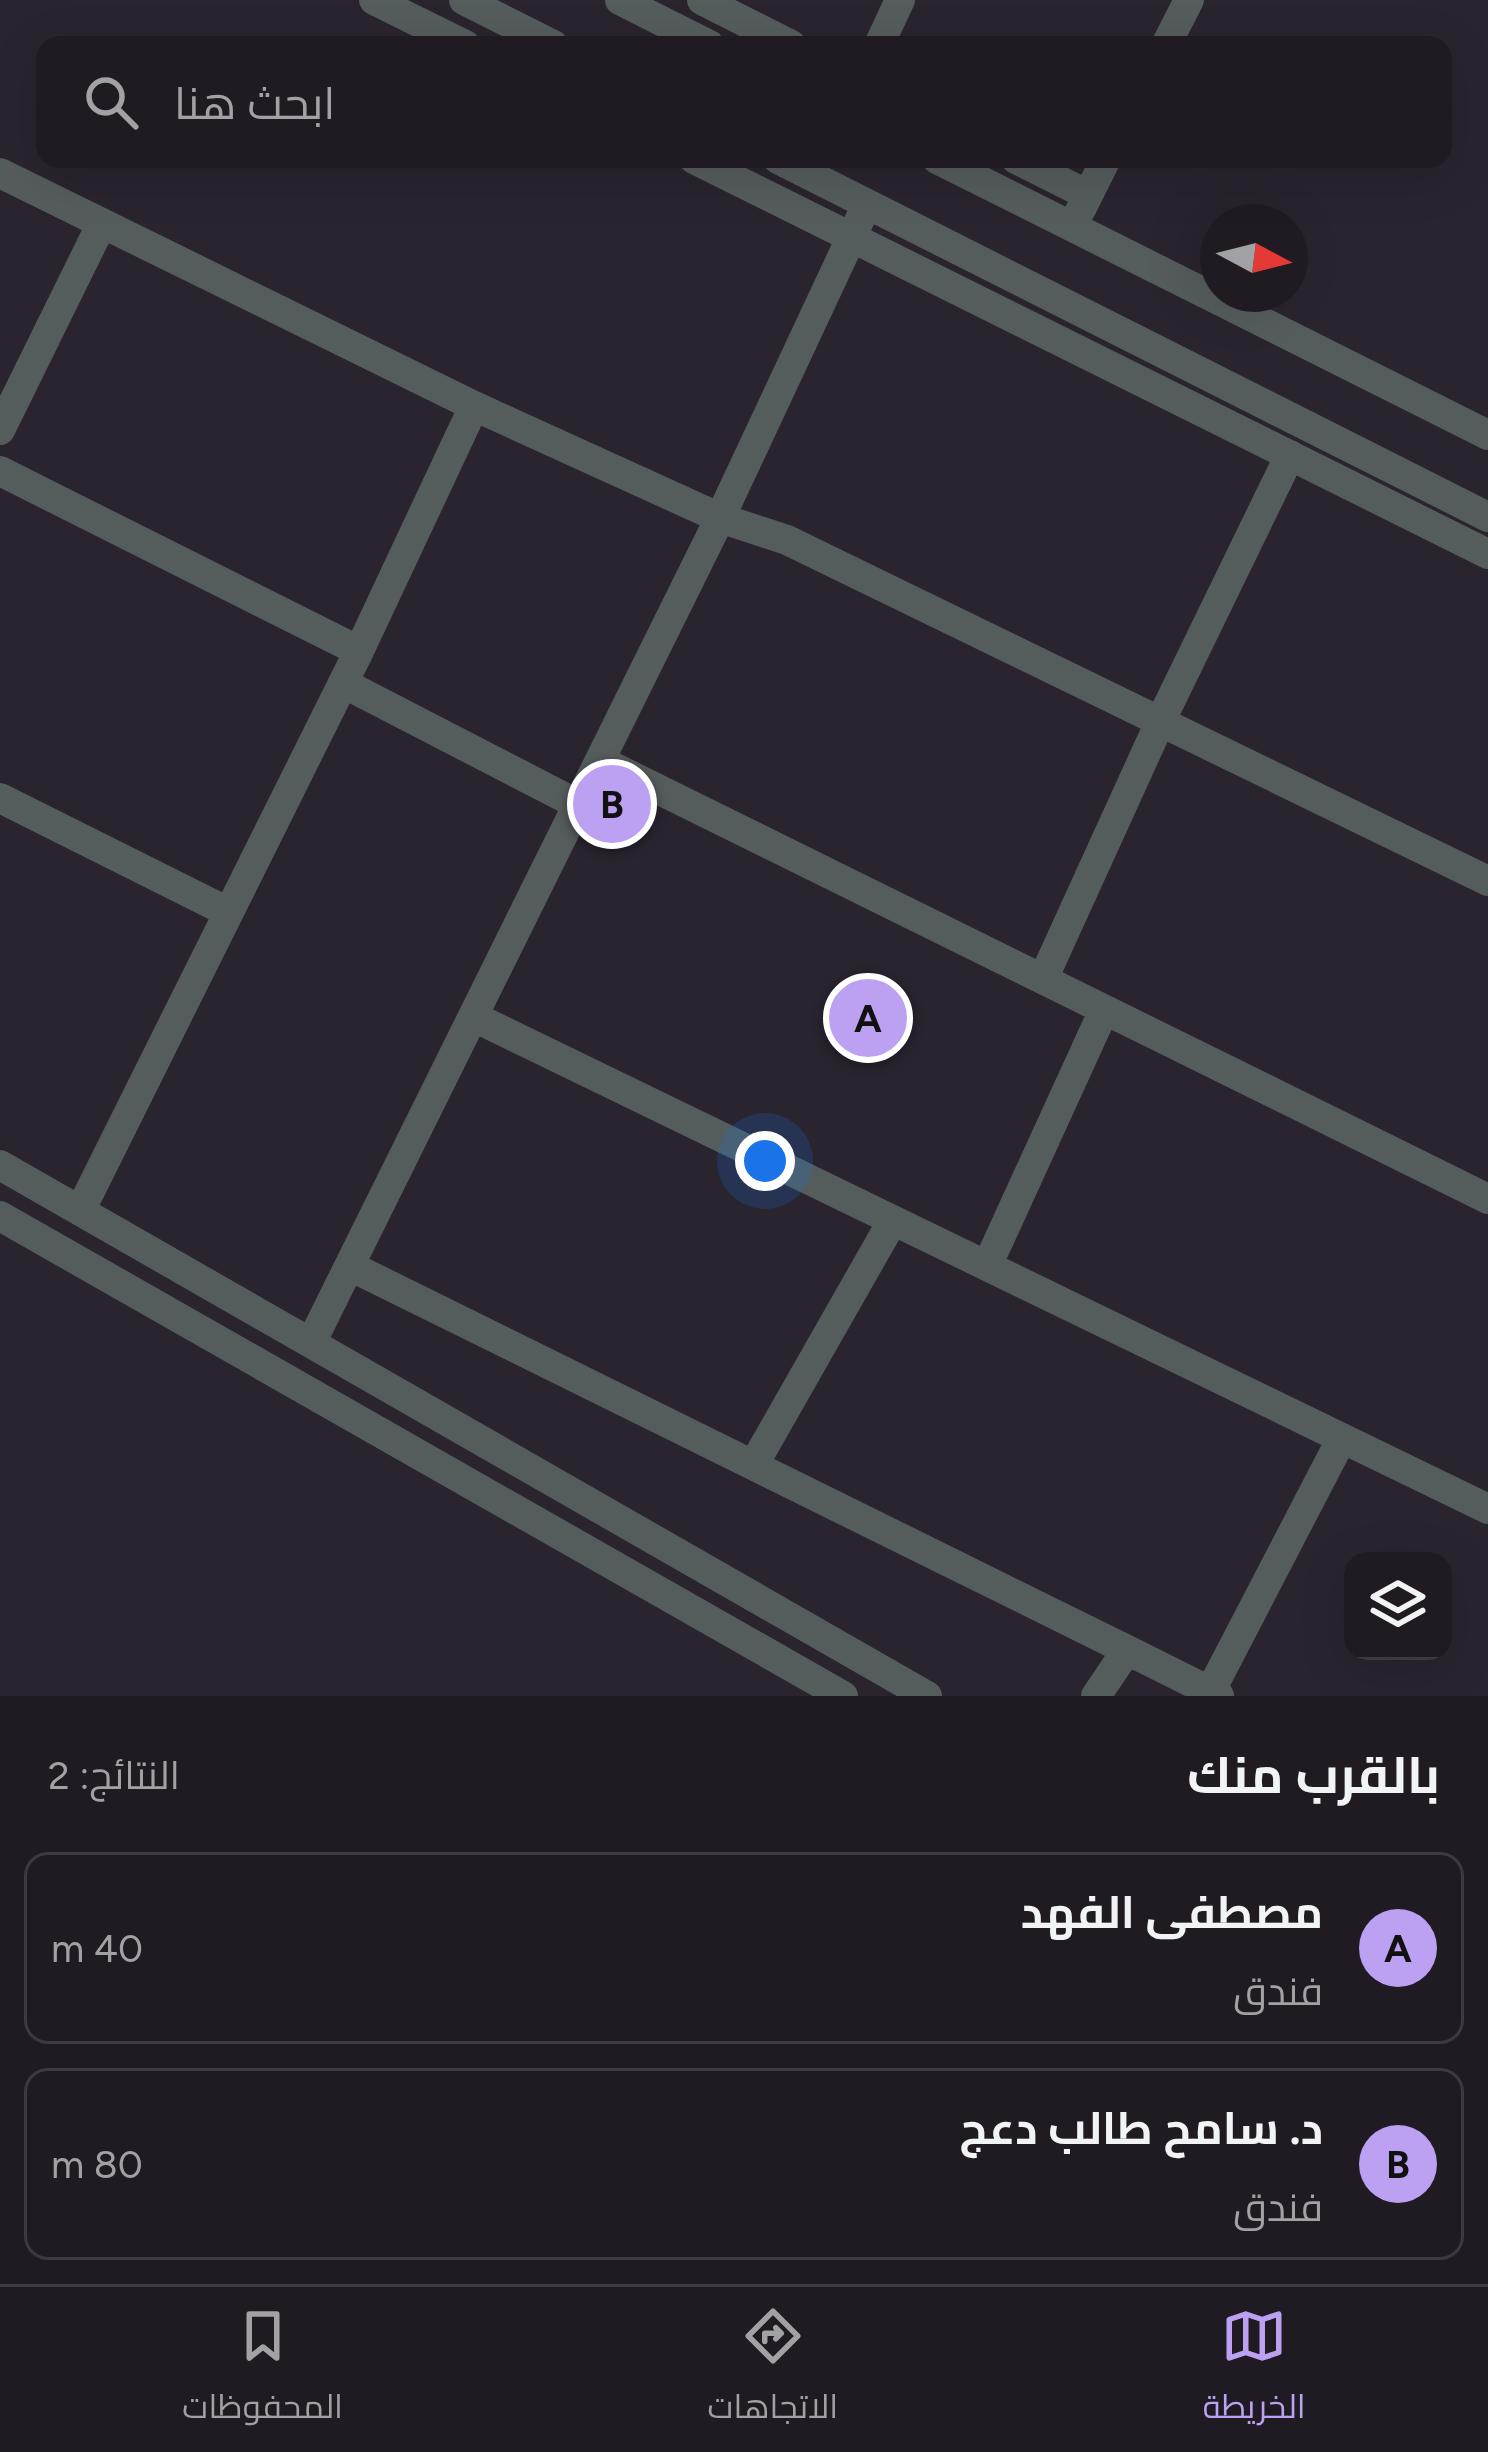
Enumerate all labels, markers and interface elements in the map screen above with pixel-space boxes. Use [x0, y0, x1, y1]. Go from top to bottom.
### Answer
search box [36, 36, 1452, 168]
icon: search [78, 69, 144, 135]
text: ابحث هنا [174, 76, 335, 130]
north arrow [1200, 204, 1308, 312]
pin: B [573, 759, 651, 849]
pin: A [829, 973, 907, 1063]
your location [735, 1131, 795, 1191]
map controls [1344, 1552, 1452, 1660]
button: layers [1344, 1552, 1452, 1660]
text: بالقرب منك [1187, 1745, 1440, 1806]
text: النتائج: 2 [48, 1752, 180, 1799]
text: مصطفى الفهد [1021, 1885, 1323, 1939]
text: 40 m [51, 1925, 143, 1972]
text: A [1384, 1925, 1412, 1972]
text: فندق [1233, 1968, 1323, 2015]
text: د. سامح طالب دعج [960, 2101, 1323, 2155]
text: 80 m [51, 2141, 143, 2188]
text: B [1386, 2141, 1410, 2188]
text: فندق [1233, 2184, 1323, 2231]
tab: المحفوظات [182, 2303, 343, 2437]
tab: الاتجاهات [708, 2303, 838, 2437]
tab: الخريطة [1203, 2303, 1306, 2437]

